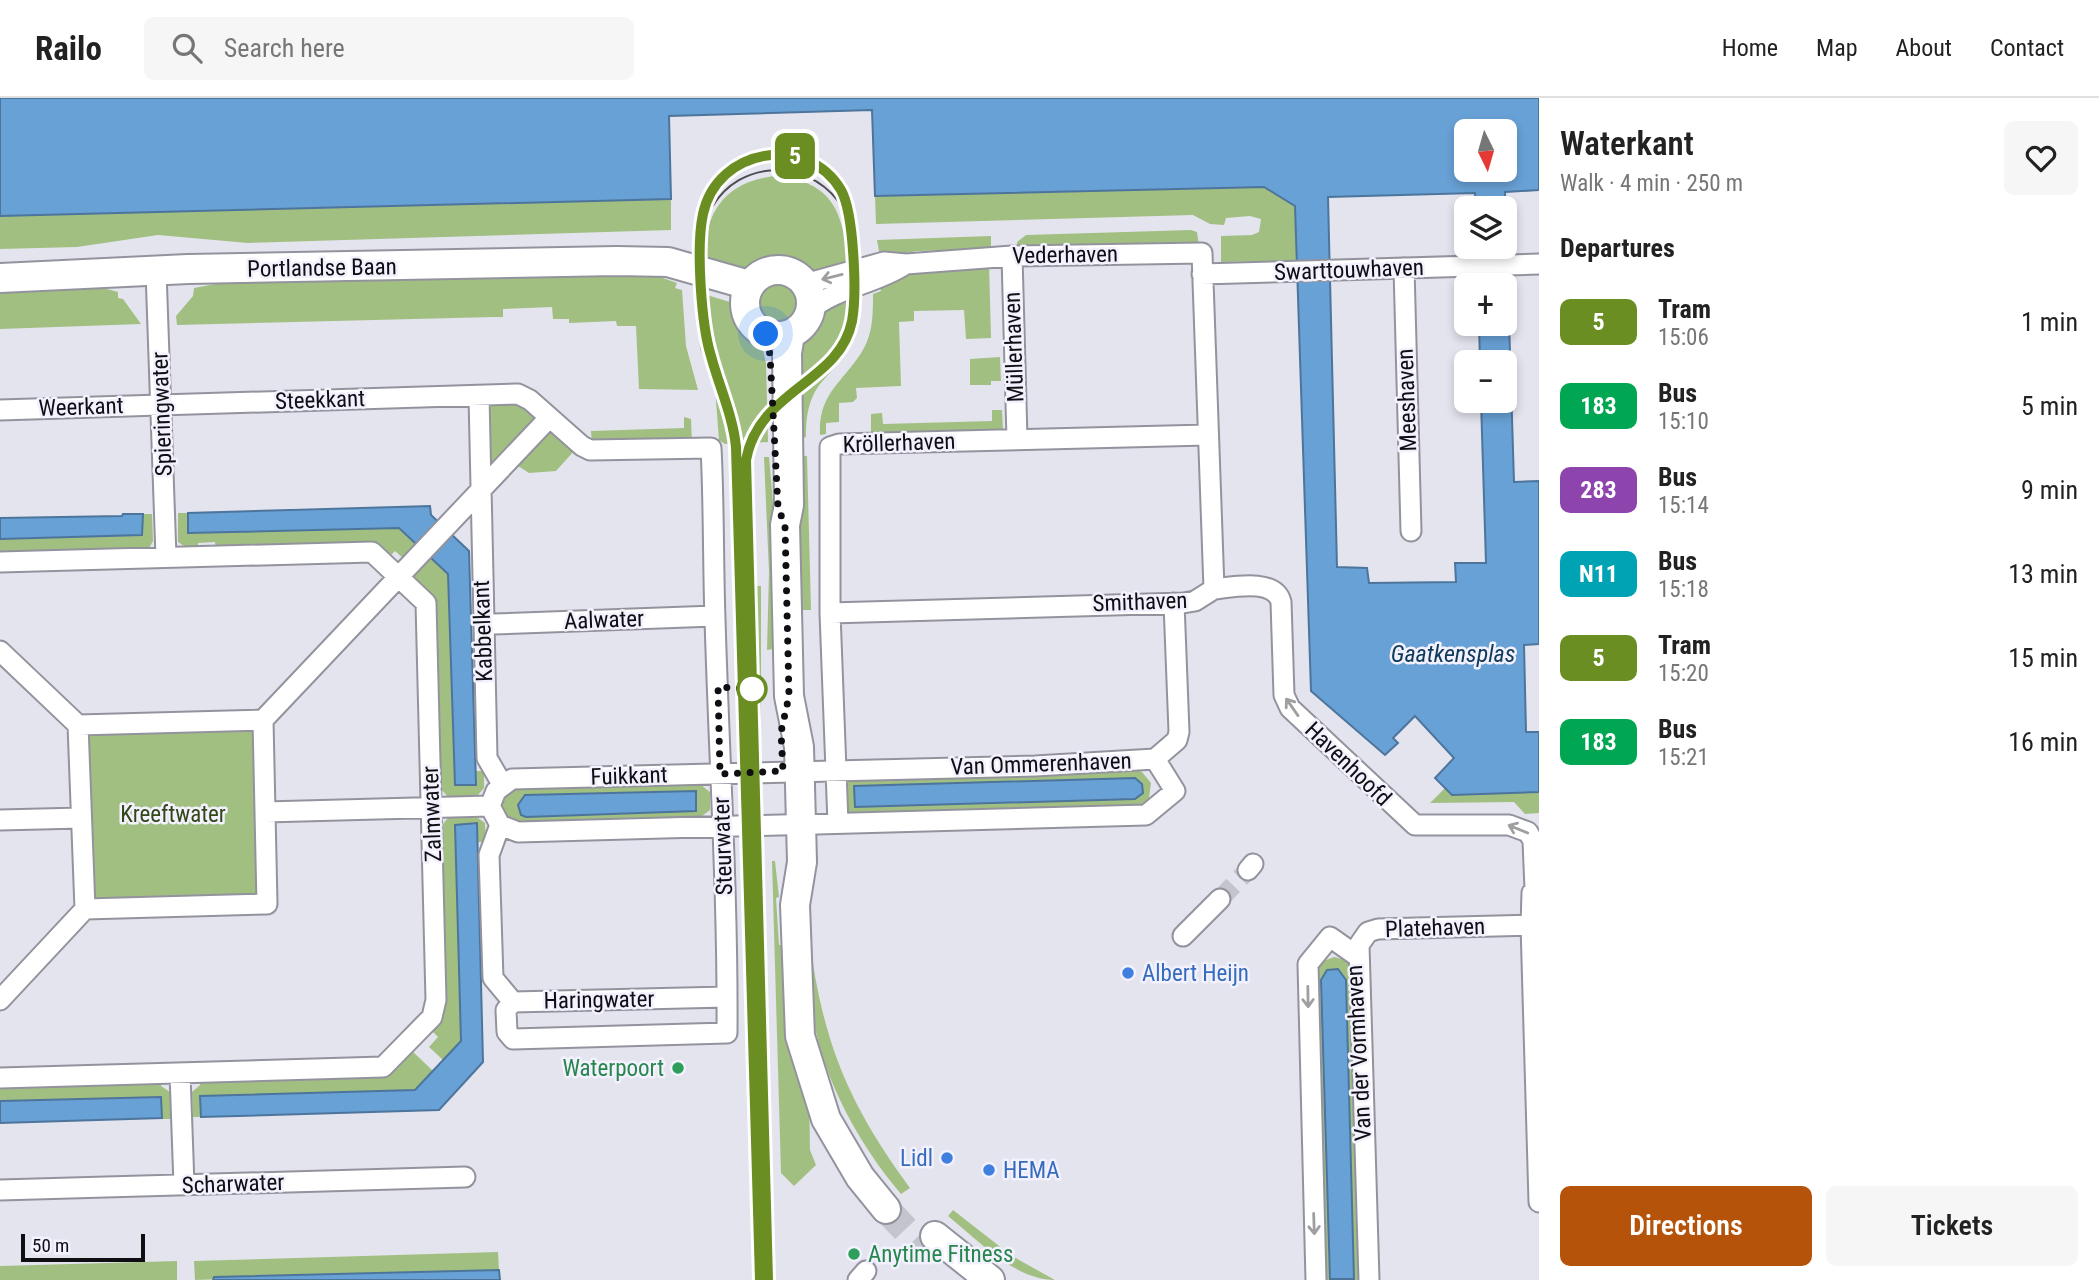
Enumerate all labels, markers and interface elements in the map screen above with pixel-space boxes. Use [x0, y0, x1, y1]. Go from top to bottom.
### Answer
search box [144, 17, 634, 80]
text: Railo [35, 29, 102, 68]
icon: search [168, 29, 206, 67]
text: Search here [224, 33, 345, 63]
text: Home [1722, 34, 1778, 62]
text: Map [1816, 34, 1858, 62]
text: About [1896, 34, 1952, 62]
text: Contact [1990, 34, 2064, 62]
north arrow [1454, 119, 1517, 182]
map controls [1454, 119, 1517, 413]
button: heart [2004, 121, 2078, 195]
text: Waterkant [1560, 124, 1694, 163]
line badge: 5 [772, 133, 818, 179]
text: 5 [789, 142, 801, 170]
text: Walk · 4 min · 250 m [1560, 170, 1743, 197]
button: layers [1454, 196, 1517, 259]
text: Departures [1560, 233, 1675, 263]
street label: Vederhaven [1012, 241, 1118, 269]
street label: Portlandse Baan [247, 253, 397, 283]
street label: Swarttouwhaven [1274, 254, 1424, 286]
one-way arrow [821, 271, 844, 284]
button: + [1454, 273, 1517, 336]
street label: Müllerhaven [999, 291, 1029, 403]
text: Tram [1658, 294, 1711, 324]
text: 1 min [2021, 307, 2078, 337]
text: 5 [1592, 308, 1605, 336]
your location [748, 316, 783, 351]
text: 15:06 [1658, 324, 1709, 351]
street label: Meeshaven [1392, 348, 1422, 452]
button: − [1454, 350, 1517, 413]
street label: Spieringwater [146, 351, 178, 477]
text: Bus [1658, 378, 1697, 408]
street label: Steekkant [275, 385, 365, 415]
text: 5 min [2021, 391, 2078, 421]
street label: Weerkant [38, 392, 124, 422]
text: 183 [1580, 392, 1617, 420]
text: 15:10 [1658, 408, 1709, 435]
street label: Kröllerhaven [842, 428, 956, 458]
text: Bus [1658, 462, 1697, 492]
text: 9 min [2021, 475, 2078, 505]
text: 283 [1580, 476, 1617, 504]
text: 15:14 [1658, 492, 1709, 519]
text: Bus [1658, 546, 1697, 576]
text: 13 min [2008, 559, 2078, 589]
text: N11 [1579, 560, 1618, 588]
text: 15:18 [1658, 576, 1709, 603]
street label: Kabbelkant [468, 580, 498, 682]
street label: Smithaven [1092, 587, 1188, 617]
street label: Aalwater [563, 605, 645, 635]
text: Tram [1658, 630, 1711, 660]
water label: Gaatkensplas [1391, 640, 1515, 668]
text: 15 min [2008, 643, 2078, 673]
text: 5 [1592, 644, 1605, 672]
text: 15:20 [1658, 660, 1709, 687]
unlabelled marker [737, 674, 767, 704]
one-way arrow [1284, 698, 1299, 717]
text: Bus [1658, 714, 1697, 744]
street label: Havenhoofd [1299, 716, 1397, 812]
text: 16 min [2008, 727, 2078, 757]
text: 183 [1580, 728, 1617, 756]
text: 15:21 [1658, 744, 1709, 771]
street label: Van Ommerenhaven [950, 747, 1132, 781]
street label: Fuikkant [590, 761, 668, 791]
street label: Zalmwater [417, 765, 447, 863]
street label: Steurwater [708, 796, 738, 896]
park label: Kreeftwater [120, 801, 226, 828]
one-way arrow [1508, 822, 1529, 835]
street label: Platehaven [1384, 913, 1486, 943]
place label: Albert Heijn [1142, 960, 1249, 987]
street label: Van der Vormhaven [1341, 964, 1377, 1142]
marker: Albert Heijn [1120, 965, 1136, 981]
one-way arrow [1301, 985, 1315, 1008]
street label: Haringwater [543, 986, 655, 1014]
place label: Waterpoort [562, 1055, 664, 1082]
marker: Waterpoort [670, 1060, 686, 1076]
place label: Lidl [900, 1145, 933, 1172]
marker: Lidl [939, 1150, 955, 1166]
place label: HEMA [1003, 1157, 1060, 1184]
marker: HEMA [981, 1162, 997, 1178]
street label: Scharwater [181, 1169, 285, 1199]
button: Directions [1560, 1186, 1812, 1266]
button: Tickets [1826, 1186, 2078, 1266]
one-way arrow [1308, 1213, 1321, 1236]
scale bar [21, 1231, 145, 1263]
text: 50 m [32, 1234, 69, 1257]
place label: Anytime Fitness [868, 1241, 1014, 1268]
marker: Anytime Fitness [846, 1246, 862, 1262]

